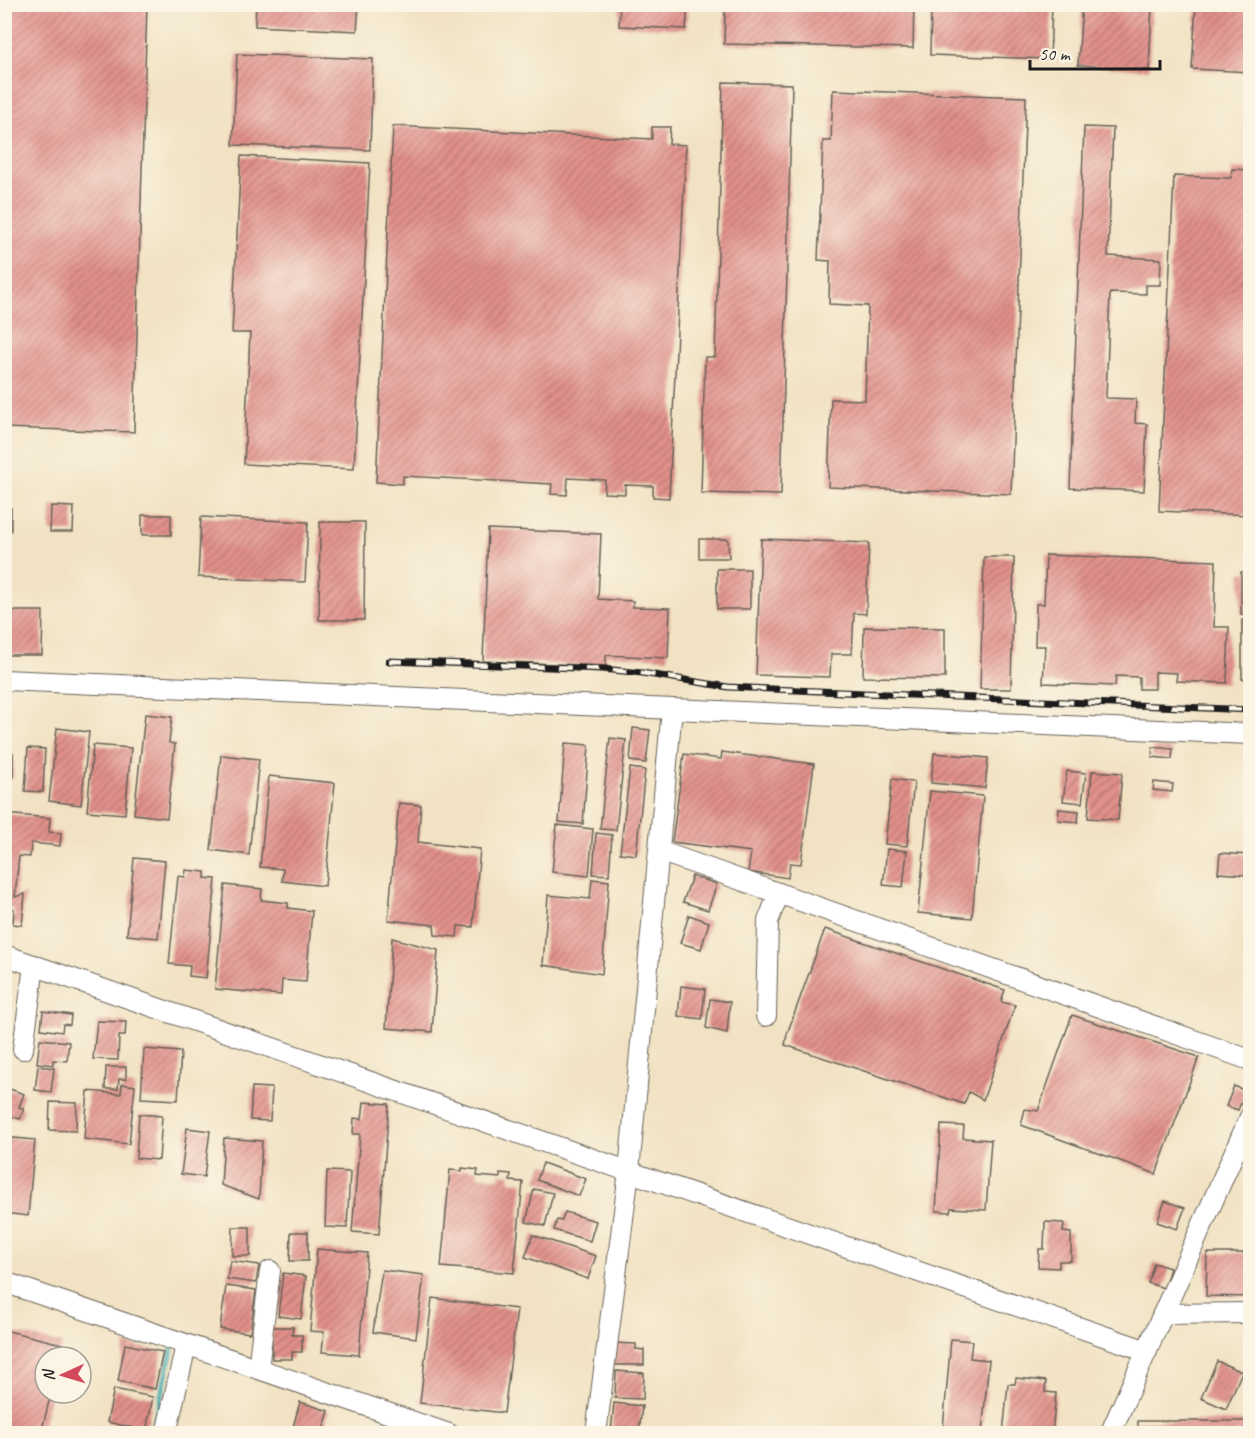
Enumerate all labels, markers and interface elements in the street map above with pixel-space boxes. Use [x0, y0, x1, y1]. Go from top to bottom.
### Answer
scale bar [1030, 33, 1160, 71]
text: 50 m [1039, 43, 1072, 65]
north arrow [33, 1345, 93, 1405]
text: N [38, 1367, 59, 1382]

